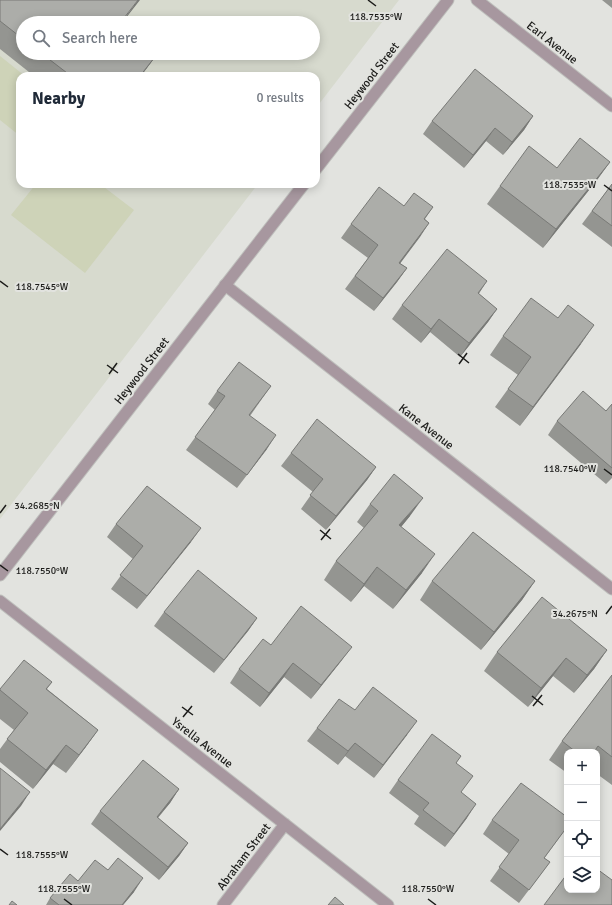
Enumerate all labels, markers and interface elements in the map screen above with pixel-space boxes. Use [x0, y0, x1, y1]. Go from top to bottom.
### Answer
text: 118.7535°W [350, 11, 403, 23]
search box [16, 16, 320, 60]
street label: Earl Avenue [523, 18, 581, 68]
icon: search [30, 27, 52, 49]
text: Search here [62, 29, 138, 47]
street label: Heywood Street [341, 40, 403, 112]
text: Nearby [32, 88, 85, 109]
text: 0 results [256, 90, 304, 106]
text: 118.7535°W [544, 179, 597, 191]
text: 118.7545°W [16, 281, 69, 293]
street label: Heywood Street [111, 335, 173, 407]
street label: Kane Avenue [395, 401, 457, 453]
text: 118.7540°W [544, 463, 597, 475]
text: 34.2685°N [14, 500, 60, 512]
text: 118.7550°W [16, 565, 69, 577]
text: 34.2675°N [552, 608, 598, 620]
street label: Ysrella Avenue [168, 714, 236, 772]
map controls [564, 749, 600, 893]
button: + [564, 749, 600, 785]
button: − [564, 785, 600, 821]
street label: Abraham Street [214, 820, 274, 894]
button: locate [564, 821, 600, 857]
text: 118.7555°W [16, 849, 69, 861]
button: layers [564, 857, 600, 893]
text: 118.7555°W [38, 883, 91, 895]
text: 118.7550°W [402, 883, 455, 895]

